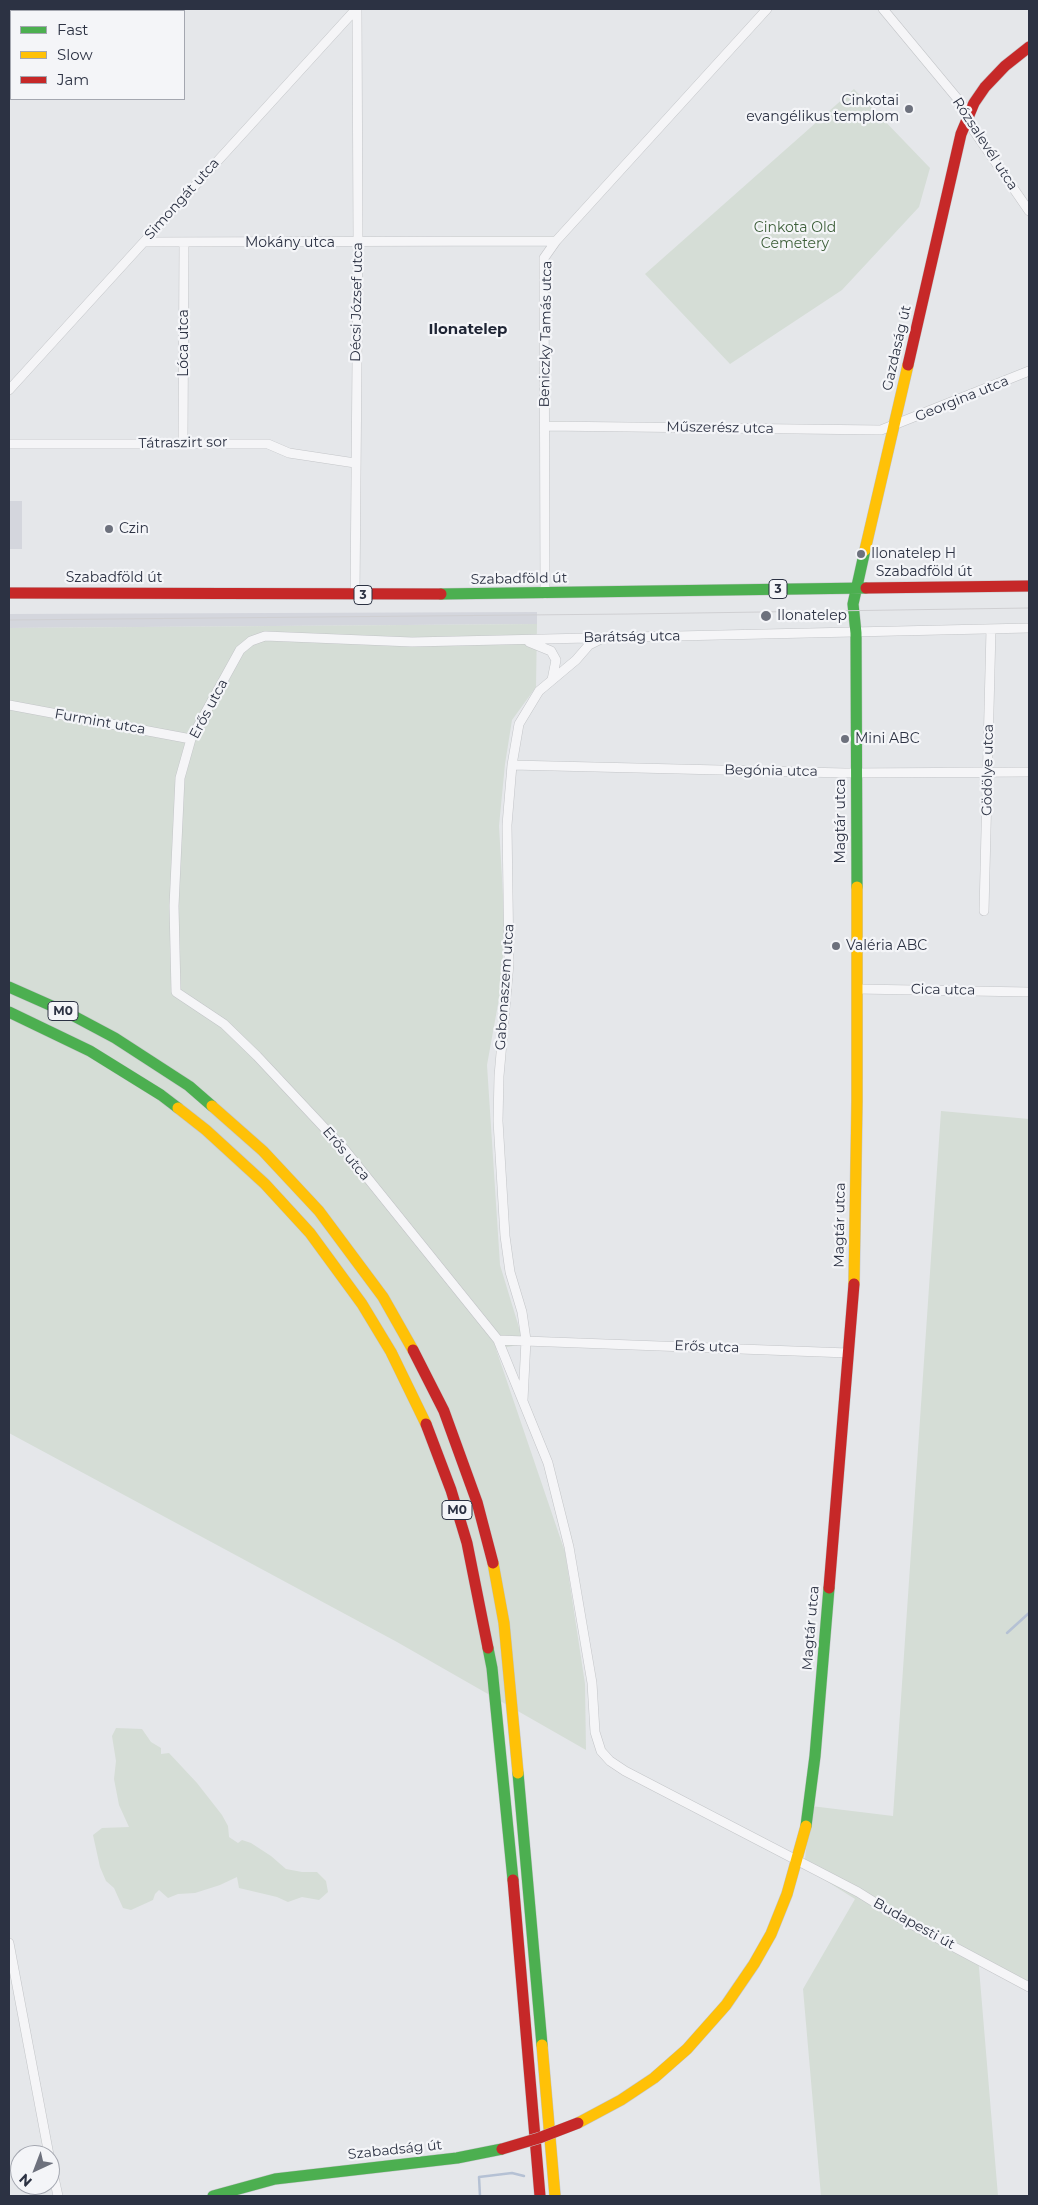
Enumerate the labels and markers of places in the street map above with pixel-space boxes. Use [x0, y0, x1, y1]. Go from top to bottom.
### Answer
place label: Cinkotai evangélikus templom [746, 93, 899, 125]
marker: Cinkotai evangélikus templom [903, 103, 915, 115]
place label: Czin [119, 521, 149, 537]
marker: Czin [103, 523, 115, 535]
place label: Ilonatelep H [871, 546, 956, 562]
marker: Ilonatelep H [855, 548, 867, 560]
place label: Ilonatelep [777, 608, 847, 624]
marker: Ilonatelep [759, 609, 773, 623]
place label: Mini ABC [855, 731, 920, 747]
marker: Mini ABC [839, 733, 851, 745]
place label: Valéria ABC [846, 938, 927, 954]
marker: Valéria ABC [830, 940, 842, 952]

